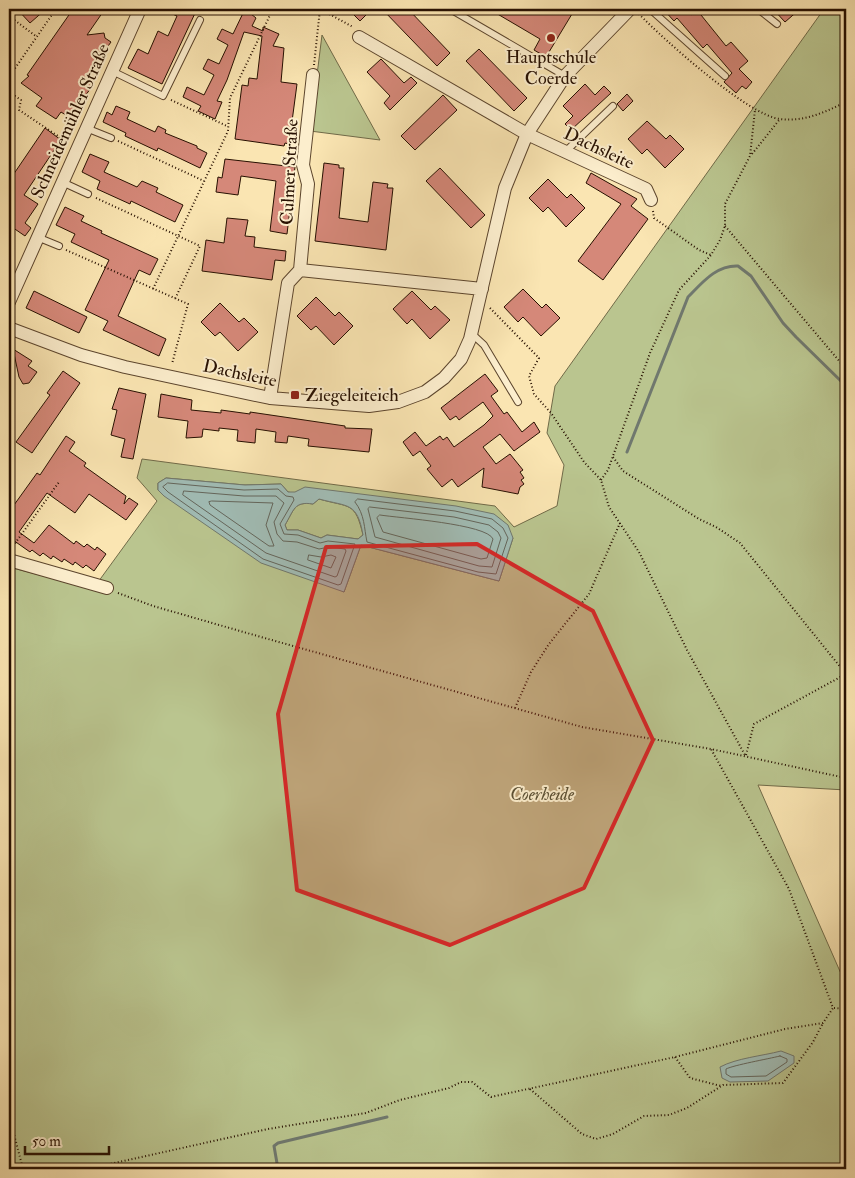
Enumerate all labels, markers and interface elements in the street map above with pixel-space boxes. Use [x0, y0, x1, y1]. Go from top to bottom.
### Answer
marker: Hauptschule Coerde [545, 32, 557, 44]
street label: Schneidemühler Straße [26, 40, 115, 202]
place label: Hauptschule Coerde [506, 46, 597, 90]
street label: Culmer Straße [275, 118, 304, 226]
street label: Dachsleite [560, 122, 638, 175]
street label: Dachsleite [201, 354, 279, 393]
place label: Ziegeleiteich [305, 384, 399, 407]
marker: Ziegeleiteich [289, 389, 301, 401]
park label: Coerheide [510, 783, 575, 806]
scale bar [25, 1123, 109, 1155]
text: 50 m [32, 1132, 61, 1151]

